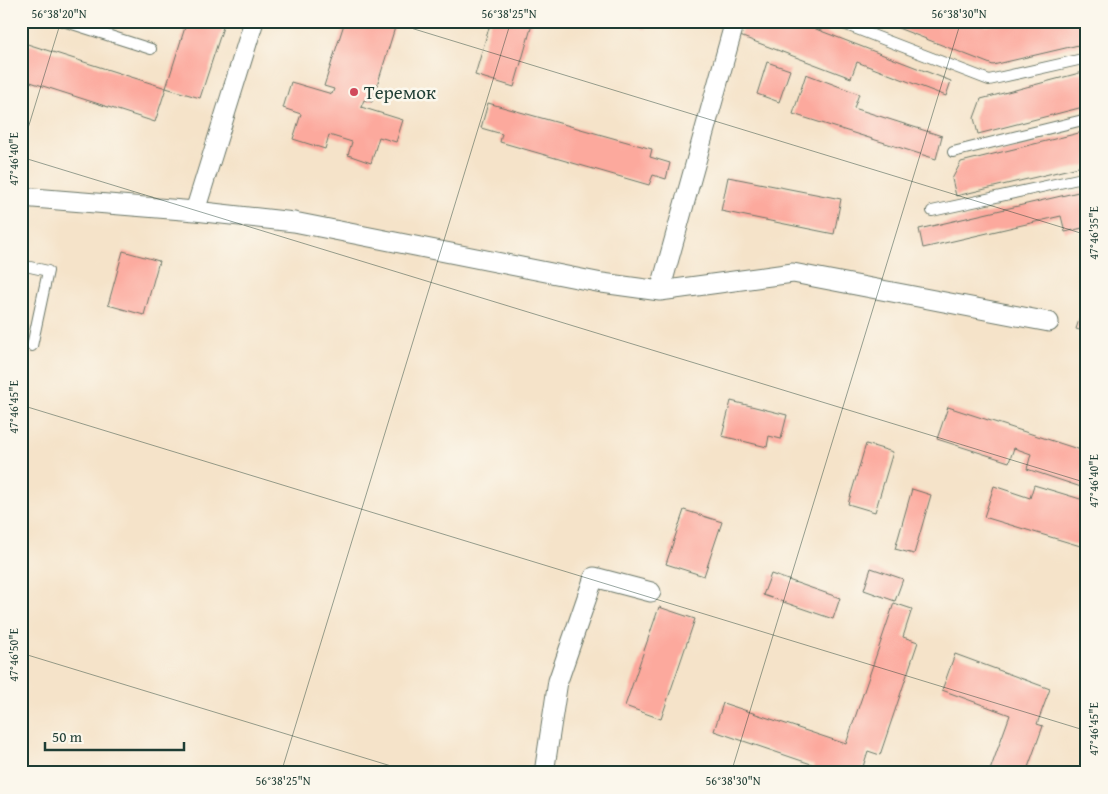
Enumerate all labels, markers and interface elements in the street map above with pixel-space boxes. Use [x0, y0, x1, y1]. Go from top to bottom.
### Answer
text: 56°38'20"N [31, 5, 87, 22]
text: 56°38'25"N [481, 5, 537, 22]
text: 56°38'30"N [931, 5, 987, 22]
place label: Теремок [364, 78, 436, 106]
marker: Теремок [348, 86, 360, 98]
text: 47°46'40"E [5, 132, 22, 186]
text: 47°46'35"E [1085, 206, 1102, 260]
text: 47°46'45"E [5, 380, 22, 434]
text: 47°46'40"E [1085, 454, 1102, 508]
text: 47°46'50"E [5, 628, 22, 682]
text: 47°46'45"E [1085, 702, 1102, 756]
scale bar [45, 719, 184, 751]
text: 50 m [52, 726, 83, 747]
text: 56°38'25"N [255, 772, 311, 789]
text: 56°38'30"N [705, 772, 761, 789]

